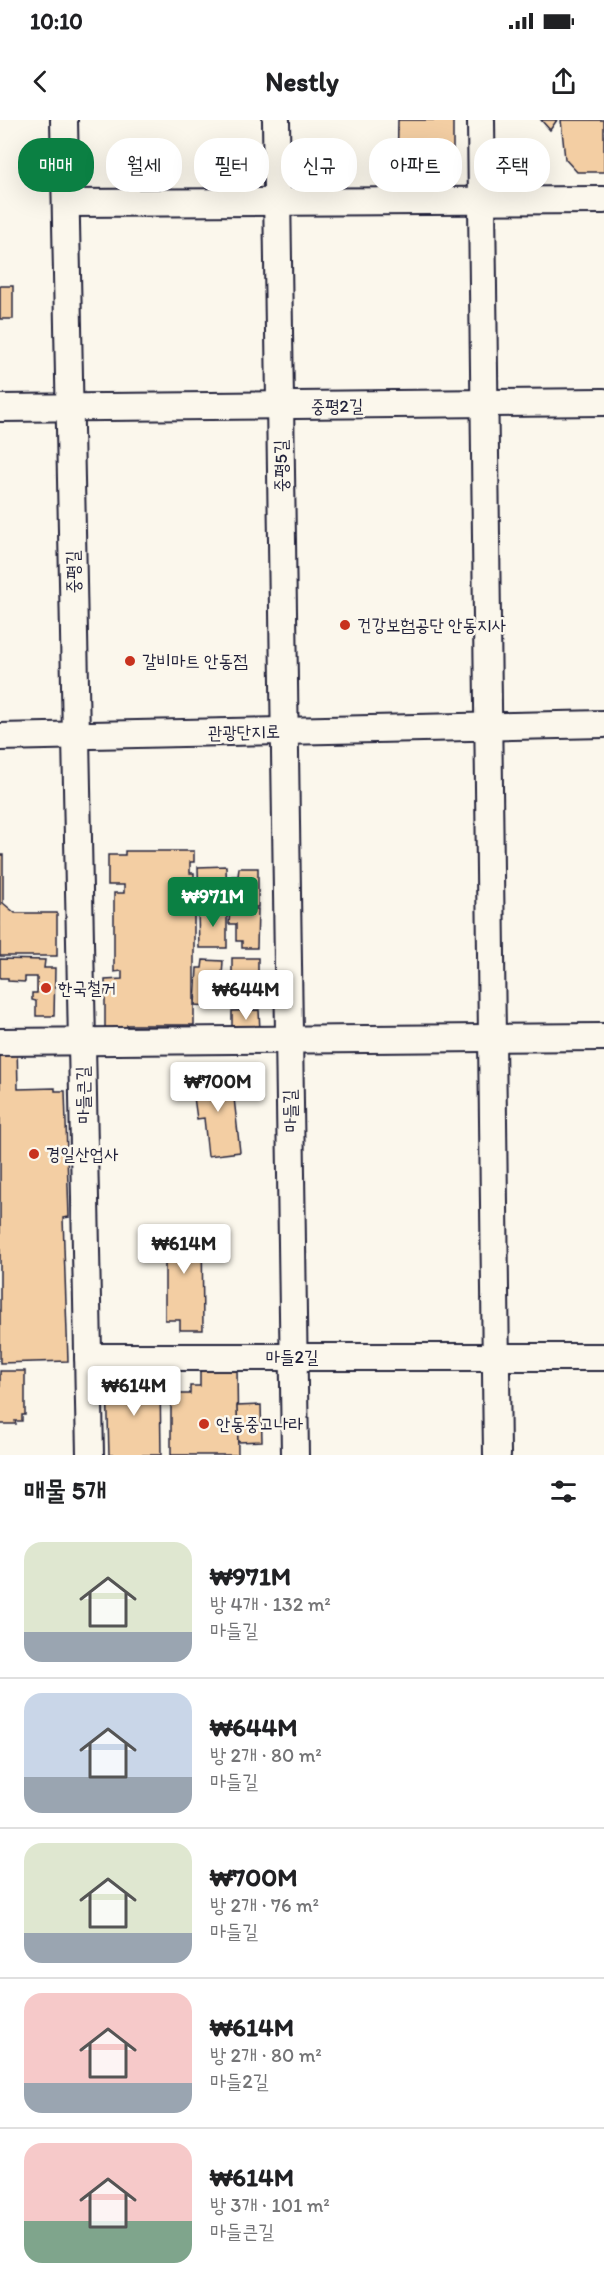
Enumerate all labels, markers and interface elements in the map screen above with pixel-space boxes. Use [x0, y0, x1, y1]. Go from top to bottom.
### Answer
text: 10:10 [30, 8, 83, 35]
icon: back [24, 65, 57, 98]
text: Nestly [265, 65, 339, 98]
icon: share [547, 65, 580, 98]
chip: 매매 [18, 138, 94, 192]
chip: 월세 [106, 138, 182, 192]
chip: 필터 [194, 138, 269, 192]
chip: 신규 [281, 138, 357, 192]
chip: 아파트 [369, 138, 462, 192]
chip: 주택 [474, 138, 550, 192]
street label: 중평2길 [310, 395, 364, 417]
street label: 중평5길 [270, 439, 292, 493]
street label: 중평길 [62, 550, 84, 594]
place label: 건강보험공단 안동지사 [357, 614, 506, 636]
marker: 건강보험공단 안동지사 [338, 618, 352, 632]
place label: 갈비마트 안동점 [142, 650, 248, 672]
marker: 갈비마트 안동점 [123, 654, 137, 668]
street label: 관광단지로 [208, 720, 280, 744]
pin: ₩971M [171, 877, 255, 928]
text: ₩971M [182, 884, 244, 908]
pin: ₩644M [204, 970, 288, 1021]
place label: 한국철거 [58, 977, 116, 999]
text: ₩644M [212, 977, 280, 1001]
marker: 한국철거 [39, 981, 53, 995]
pin: ₩700M [176, 1062, 260, 1113]
street label: 마들큰길 [71, 1065, 95, 1124]
text: ₩700M [184, 1069, 252, 1093]
street label: 마들길 [279, 1089, 301, 1133]
place label: 경일산업사 [46, 1143, 119, 1165]
marker: 경일산업사 [27, 1147, 41, 1161]
pin: ₩614M [142, 1224, 226, 1275]
text: ₩614M [152, 1231, 216, 1255]
street label: 마들2길 [266, 1346, 319, 1368]
pin: ₩614M [92, 1366, 176, 1417]
text: ₩614M [102, 1373, 166, 1397]
place label: 안동중고나라 [216, 1413, 303, 1435]
marker: 안동중고나라 [197, 1417, 211, 1431]
text: 매물 5개 [24, 1474, 106, 1506]
icon: filters [547, 1475, 580, 1508]
text: ₩971M [210, 1560, 291, 1592]
icon: home [72, 1566, 144, 1638]
text: 방 4개 · 132 m² [210, 1592, 331, 1616]
text: 마들길 [210, 1618, 258, 1642]
text: ₩644M [210, 1711, 298, 1743]
icon: home [72, 1717, 144, 1789]
text: 방 2개 · 80 m² [210, 1743, 322, 1767]
text: 마들길 [210, 1769, 258, 1793]
text: ₩700M [210, 1861, 298, 1893]
icon: home [72, 1867, 144, 1939]
text: 방 2개 · 76 m² [210, 1893, 319, 1917]
text: 마들길 [210, 1919, 258, 1943]
text: ₩614M [210, 2011, 294, 2043]
icon: home [72, 2017, 144, 2089]
text: 방 2개 · 80 m² [210, 2043, 322, 2067]
text: 마들2길 [210, 2069, 269, 2093]
text: ₩614M [210, 2161, 294, 2193]
icon: home [72, 2167, 144, 2239]
text: 방 3개 · 101 m² [210, 2193, 330, 2217]
text: 마들큰길 [210, 2219, 274, 2243]

